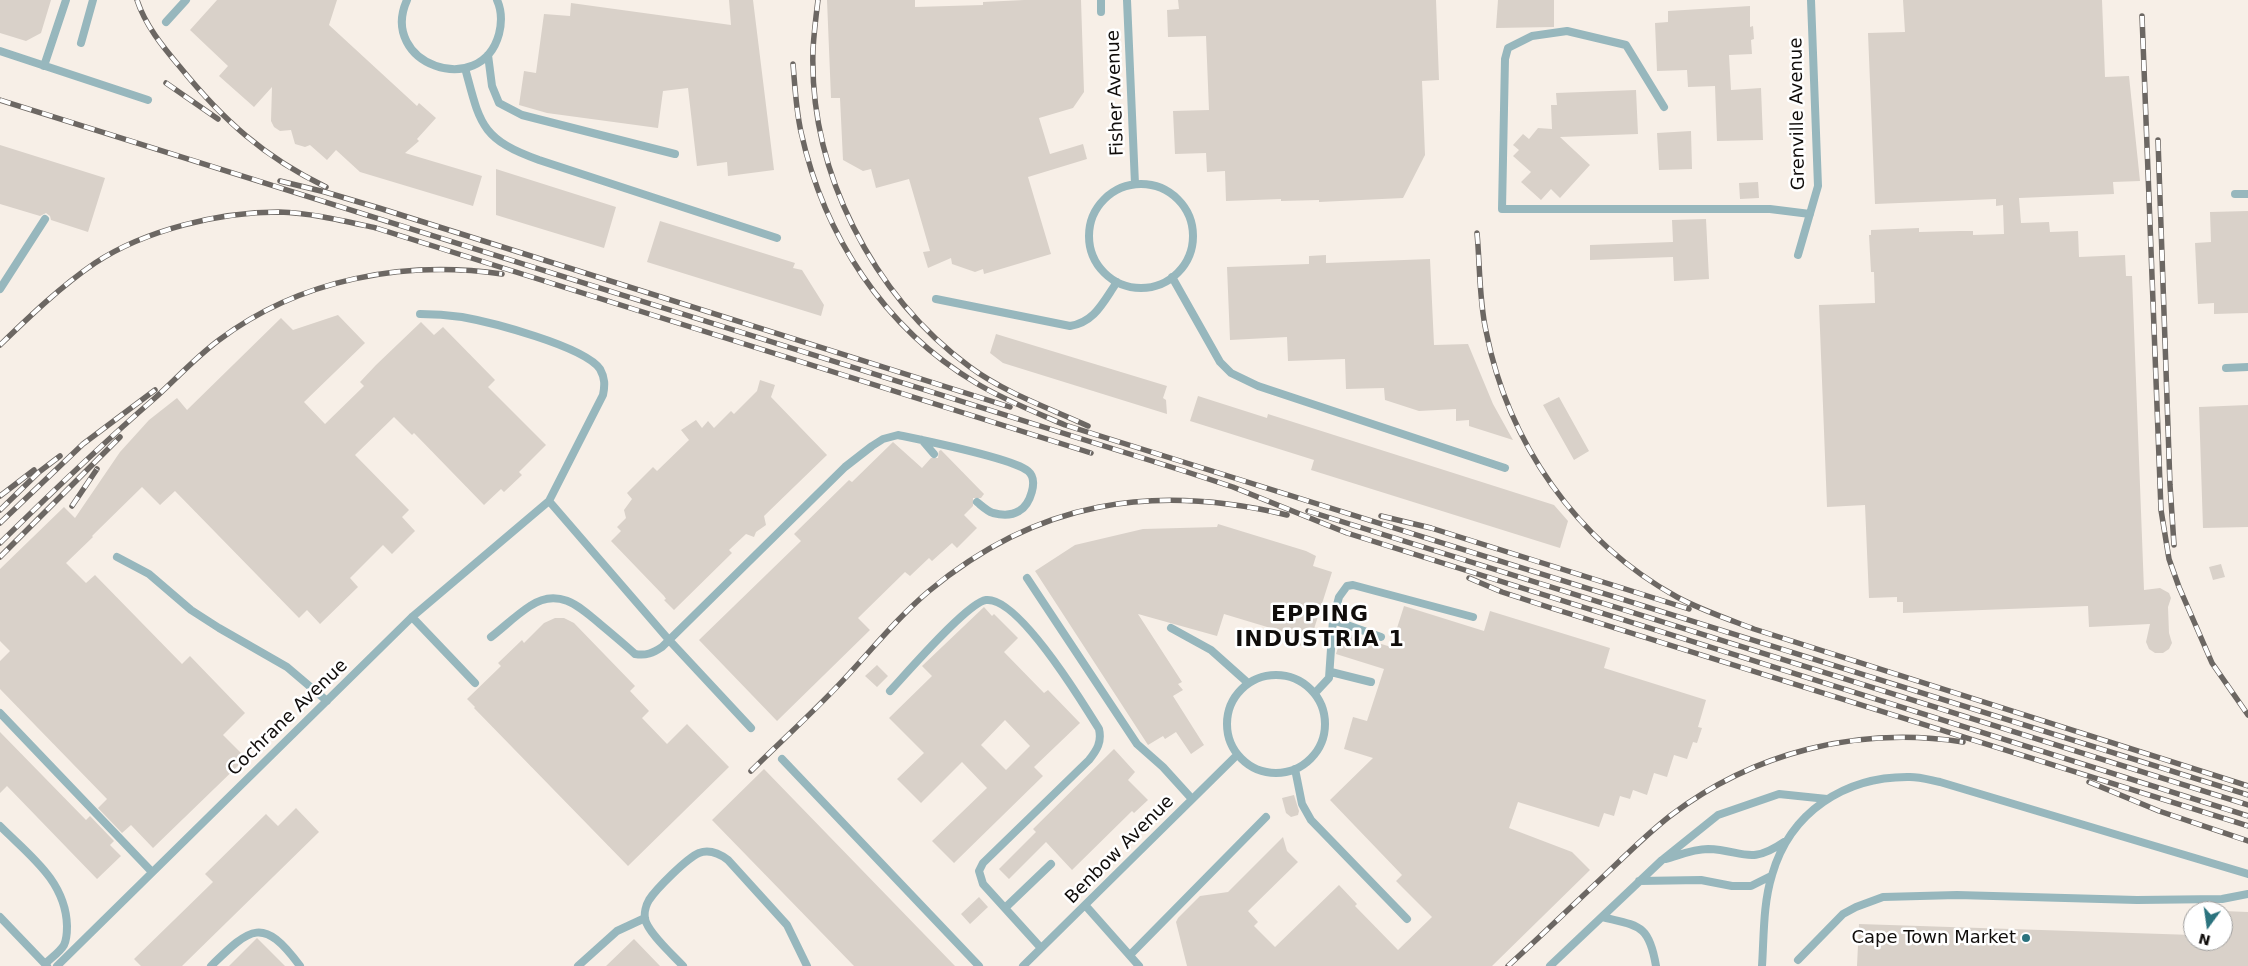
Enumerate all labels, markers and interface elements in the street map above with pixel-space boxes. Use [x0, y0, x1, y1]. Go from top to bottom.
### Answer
street label: Fisher Avenue [1103, 30, 1129, 156]
street label: Grenville Avenue [1786, 37, 1810, 191]
district label: EPPING INDUSTRIA 1 [1234, 602, 1406, 654]
street label: Cochrane Avenue [224, 655, 352, 781]
street label: Benbow Avenue [1061, 791, 1179, 909]
north arrow [2183, 901, 2233, 951]
place label: Cape Town Market [1852, 927, 2016, 949]
text: N [2197, 930, 2212, 949]
marker: Cape Town Market [2020, 932, 2032, 944]

